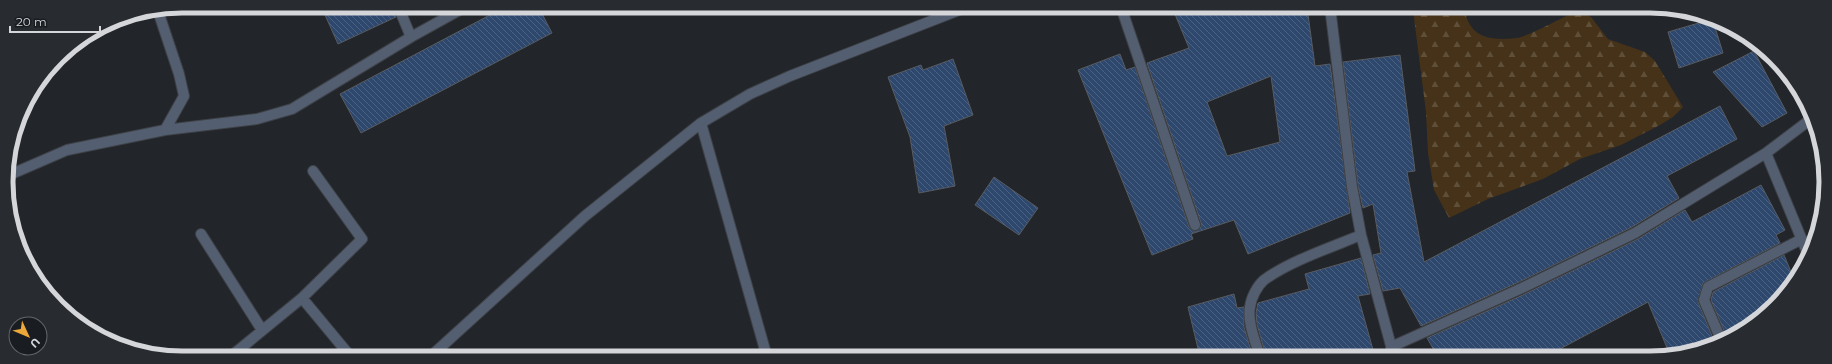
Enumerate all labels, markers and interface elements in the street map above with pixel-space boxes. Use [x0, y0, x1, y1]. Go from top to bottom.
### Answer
scale bar [10, 8, 100, 34]
text: 20 m [16, 14, 47, 29]
north arrow [8, 316, 48, 356]
text: U [27, 335, 43, 351]

